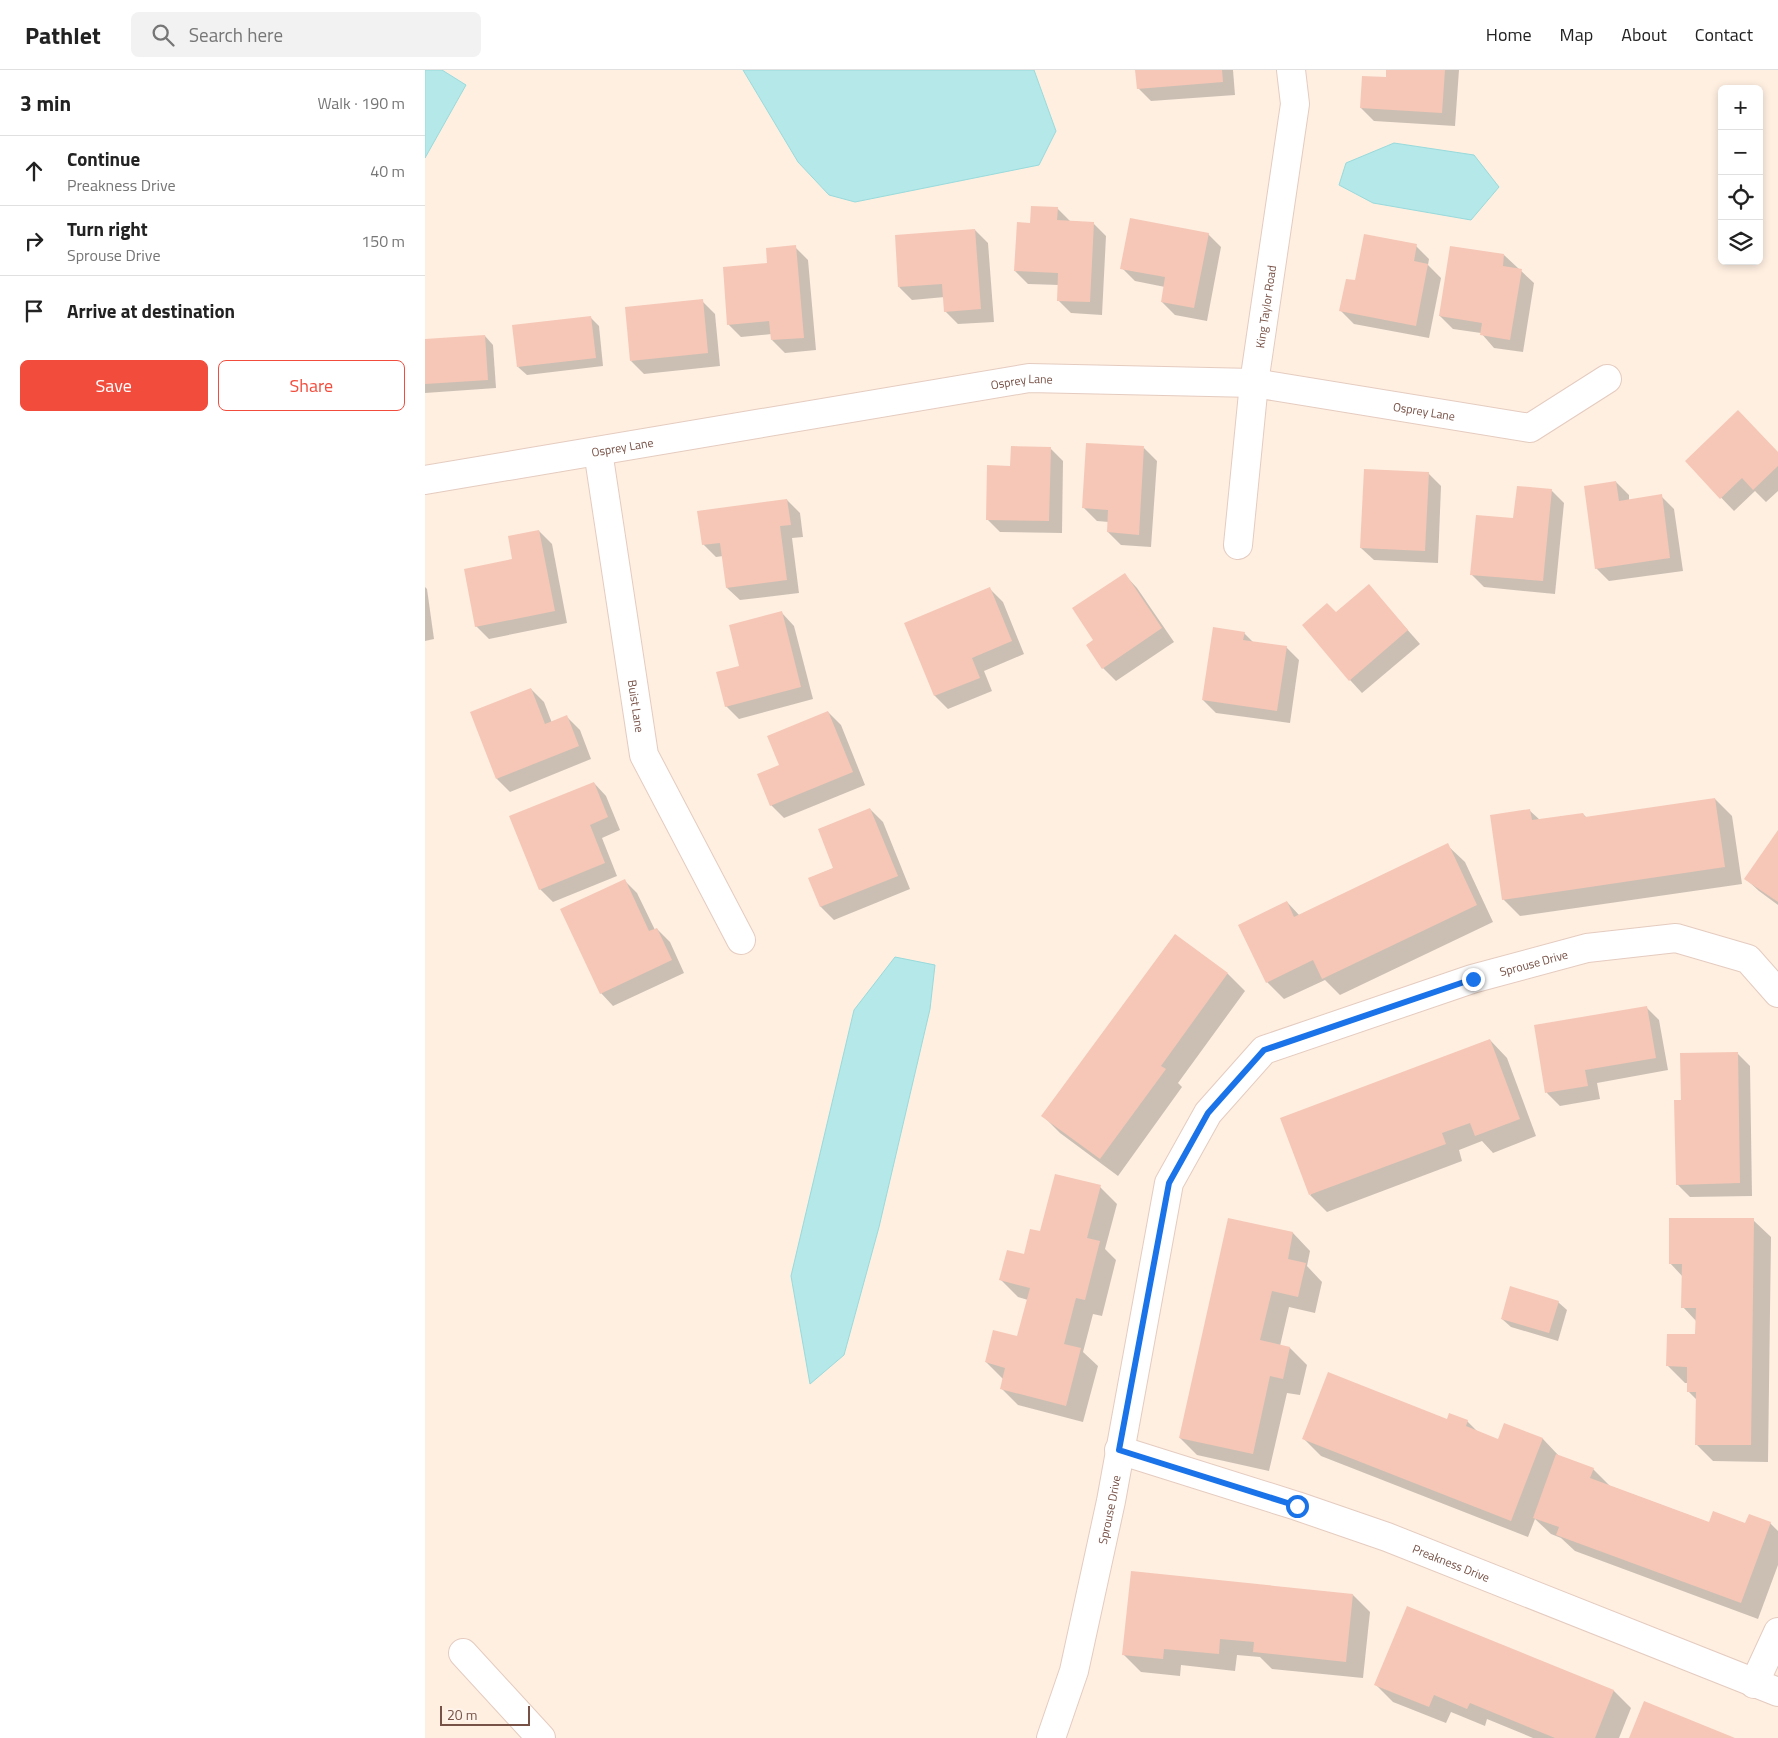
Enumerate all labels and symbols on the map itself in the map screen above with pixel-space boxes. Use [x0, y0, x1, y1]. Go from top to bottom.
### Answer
street label: King Taylor Road [1250, 264, 1281, 349]
street label: Osprey Lane [989, 368, 1053, 394]
street label: Osprey Lane [1392, 396, 1457, 425]
street label: Osprey Lane [590, 432, 655, 461]
street label: Buist Lane [623, 678, 650, 734]
street label: Sprouse Drive [1497, 944, 1570, 981]
route end [1462, 968, 1485, 991]
street label: Sprouse Drive [1092, 1473, 1125, 1546]
route start [1286, 1495, 1309, 1518]
street label: Preakness Drive [1410, 1539, 1493, 1586]
scale bar [440, 1703, 530, 1726]

